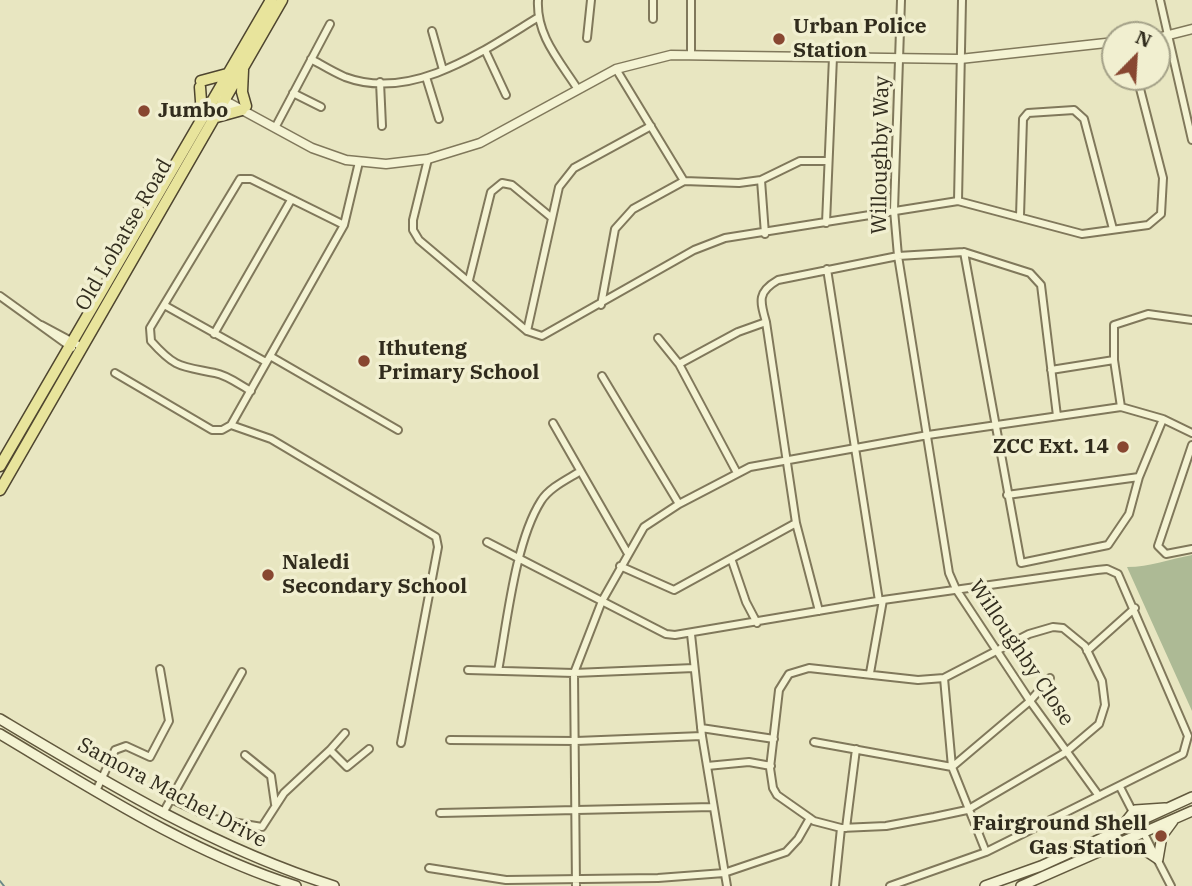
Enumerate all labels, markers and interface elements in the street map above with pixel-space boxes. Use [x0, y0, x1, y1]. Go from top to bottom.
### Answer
place label: Urban Police Station [793, 14, 927, 64]
north arrow [1101, 21, 1171, 91]
text: N [1132, 25, 1155, 53]
marker: Urban Police Station [771, 31, 787, 47]
street label: Willoughby Way [867, 75, 895, 235]
place label: Jumbo [158, 98, 228, 124]
marker: Jumbo [136, 103, 152, 119]
street label: Old Lobatse Road [70, 155, 178, 315]
place label: Ithuteng Primary School [378, 336, 539, 386]
marker: Ithuteng Primary School [356, 353, 372, 369]
place label: ZCC Ext. 14 [993, 434, 1109, 460]
marker: ZCC Ext. 14 [1115, 439, 1131, 455]
place label: Naledi Secondary School [282, 550, 467, 600]
marker: Naledi Secondary School [260, 567, 276, 583]
street label: Willoughby Close [963, 575, 1079, 731]
street label: Samora Machel Drive [73, 732, 271, 854]
place label: Fairground Shell Gas Station [972, 811, 1147, 861]
marker: Fairground Shell Gas Station [1153, 828, 1169, 844]

